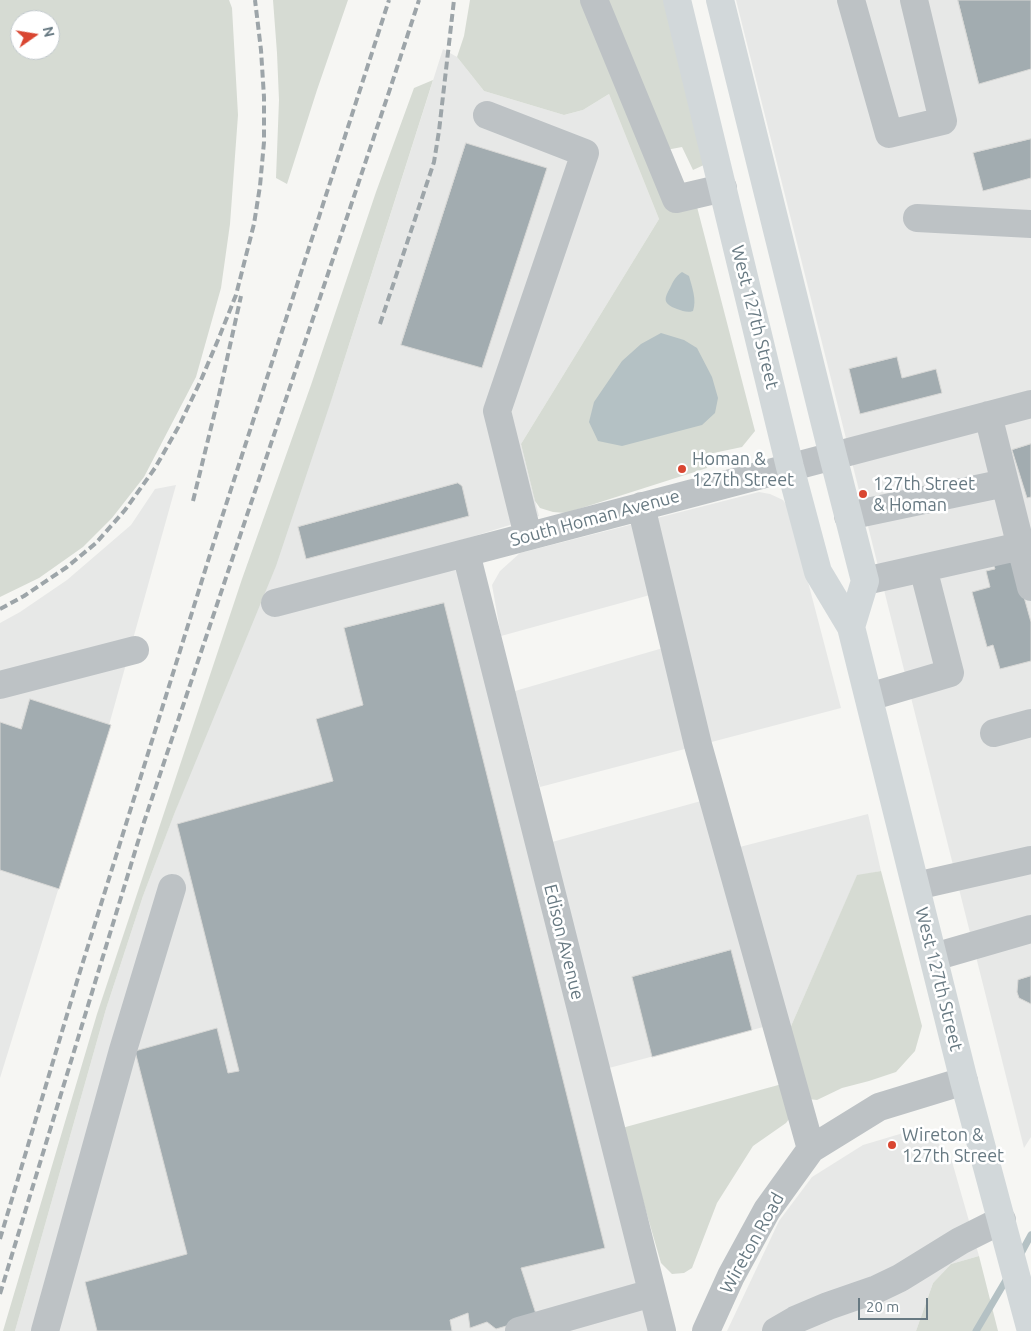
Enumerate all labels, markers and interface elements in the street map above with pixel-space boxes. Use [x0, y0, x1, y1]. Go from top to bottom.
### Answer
north arrow [10, 10, 60, 60]
text: N [40, 25, 58, 39]
street label: West 127th Street [727, 243, 783, 391]
place label: Homan & 127th Street [692, 448, 794, 490]
marker: Homan & 127th Street [676, 463, 688, 475]
place label: 127th Street & Homan [873, 473, 975, 516]
street label: South Homan Avenue [508, 485, 682, 551]
marker: 127th Street & Homan [857, 488, 869, 500]
street label: Edison Avenue [539, 882, 589, 1002]
street label: West 127th Street [911, 905, 967, 1053]
place label: Wireton & 127th Street [902, 1124, 1004, 1166]
marker: Wireton & 127th Street [886, 1139, 898, 1151]
street label: Wireton Road [716, 1189, 788, 1297]
scale bar [861, 1288, 931, 1320]
text: 20 m [866, 1298, 899, 1315]

